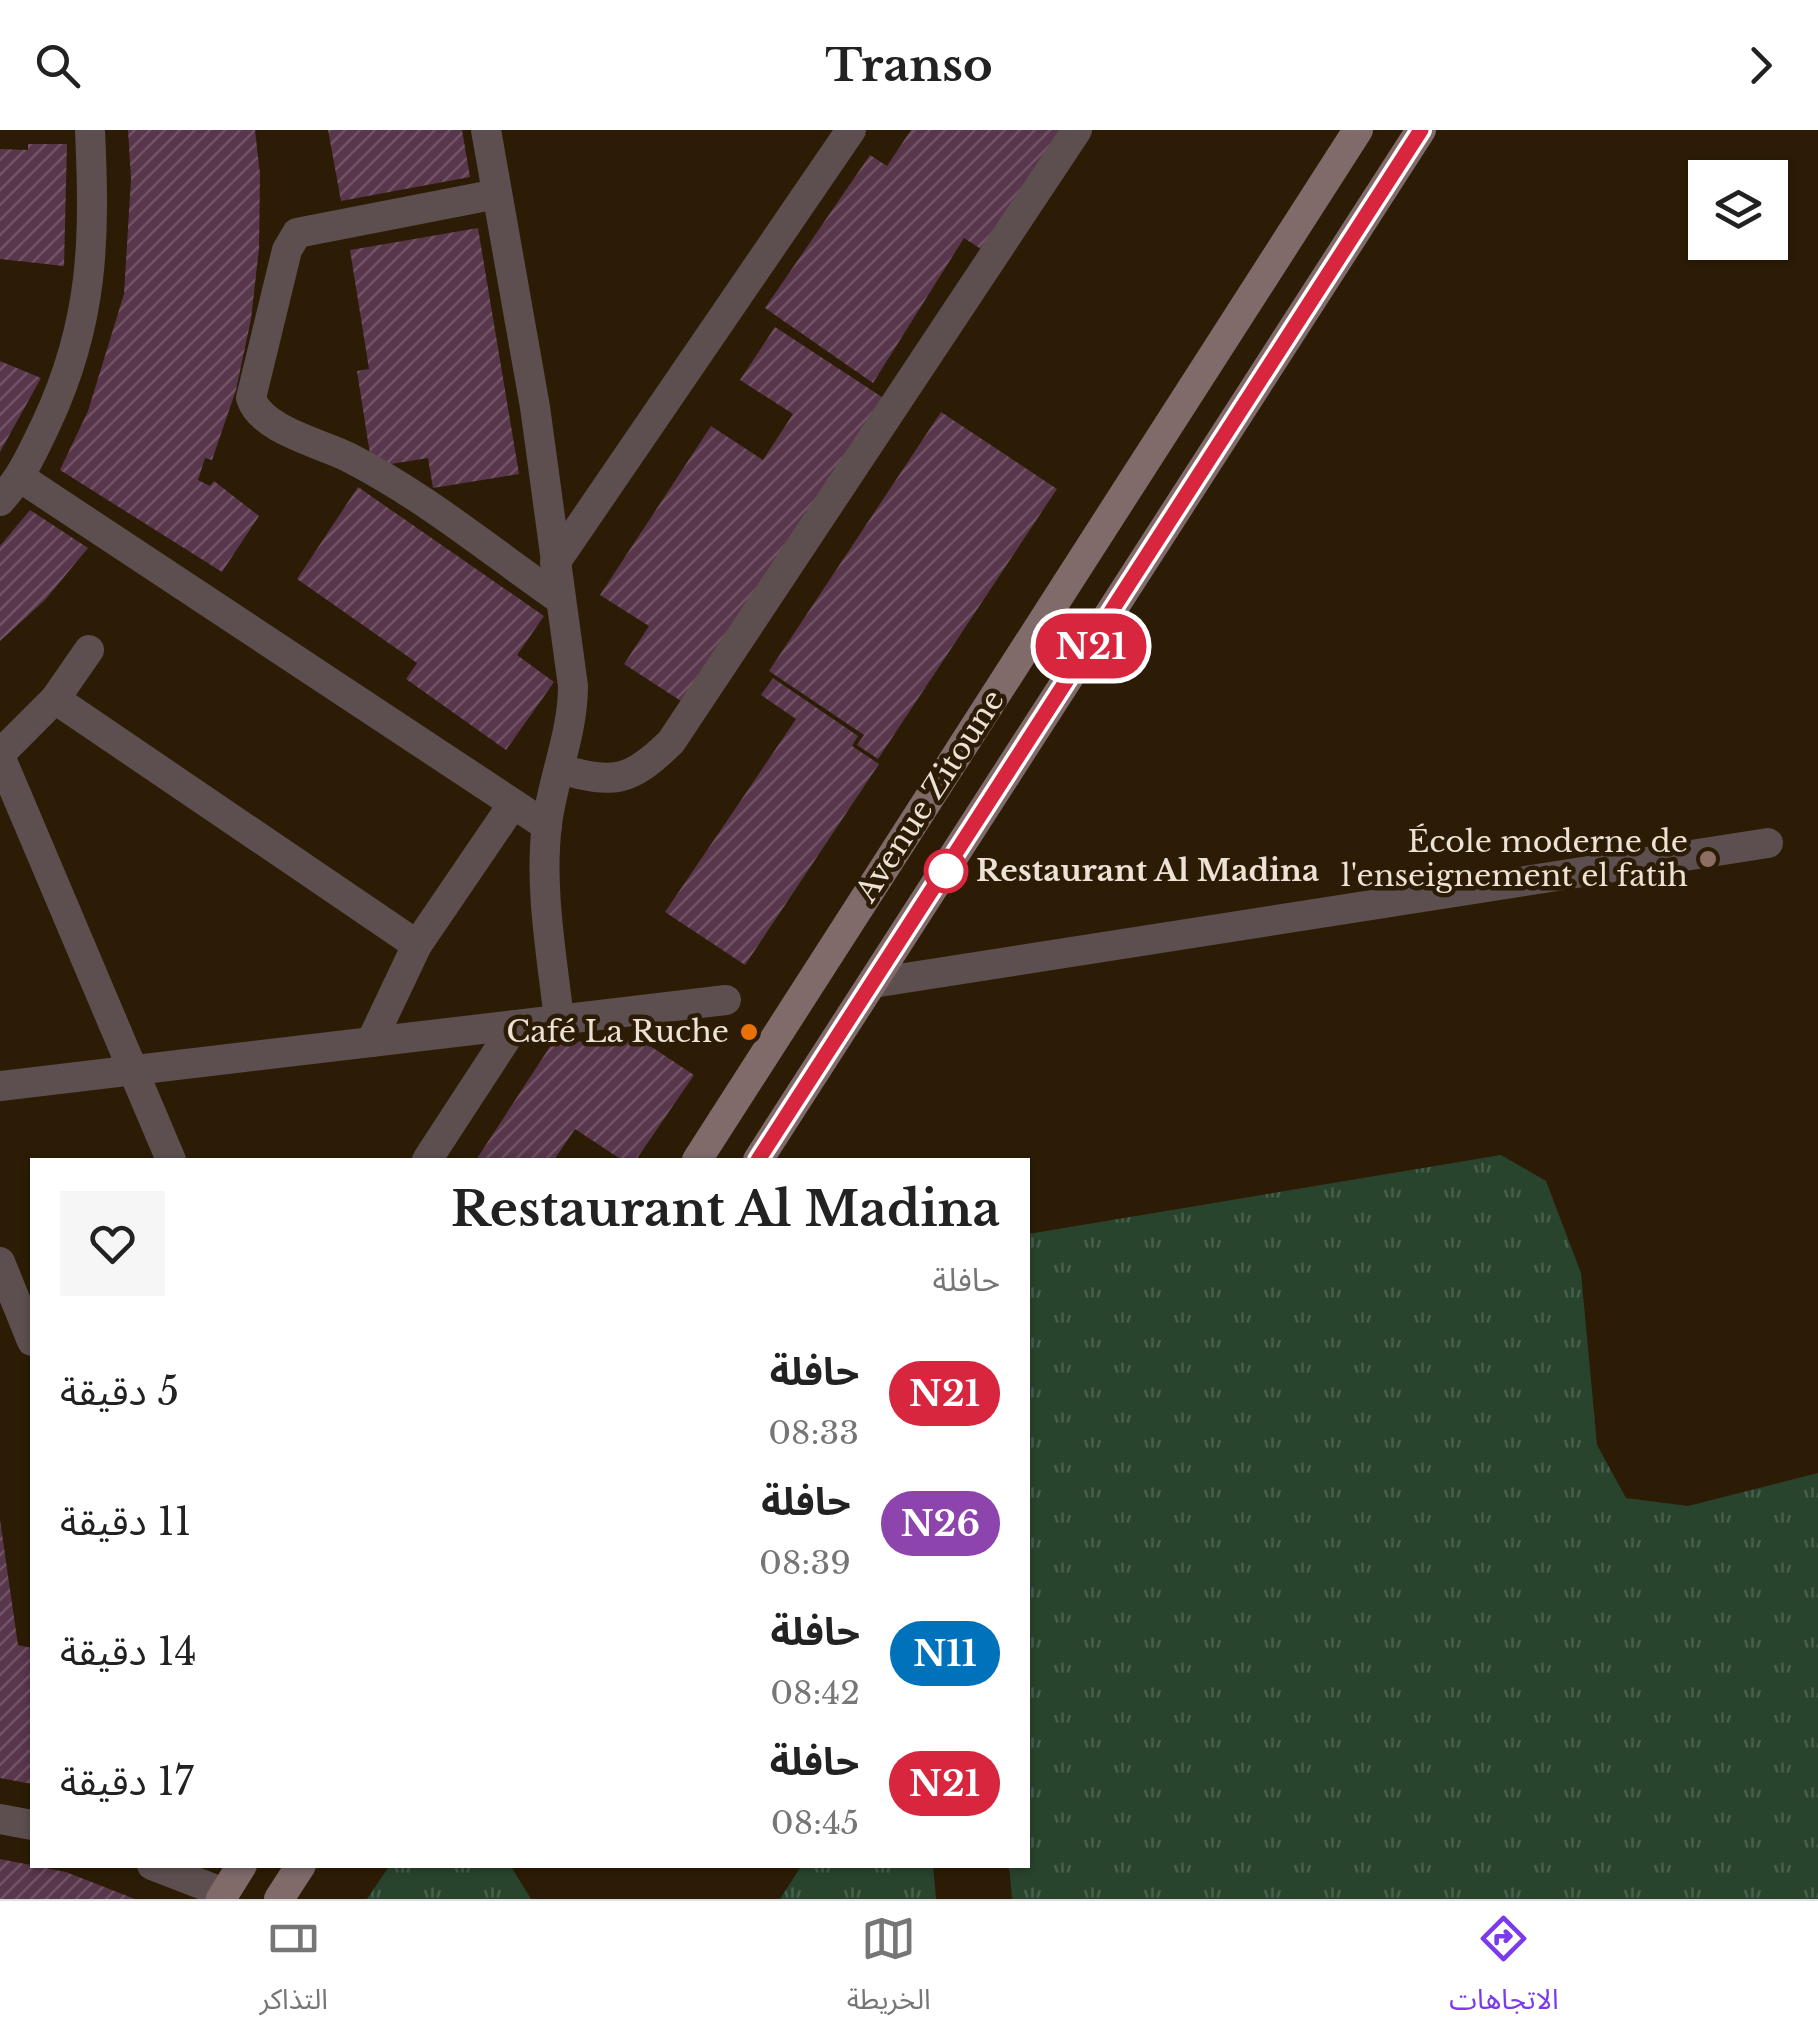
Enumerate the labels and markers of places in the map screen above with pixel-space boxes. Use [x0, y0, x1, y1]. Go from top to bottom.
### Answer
place label: École moderne de l'enseignement el fatih [1341, 823, 1688, 894]
marker: École moderne de l'enseignement el fatih [1697, 848, 1719, 870]
marker: Restaurant Al Madina [925, 850, 967, 892]
place label: Restaurant Al Madina [976, 852, 1319, 889]
place label: Café La Ruche [506, 1013, 729, 1050]
marker: Café La Ruche [738, 1021, 760, 1043]

